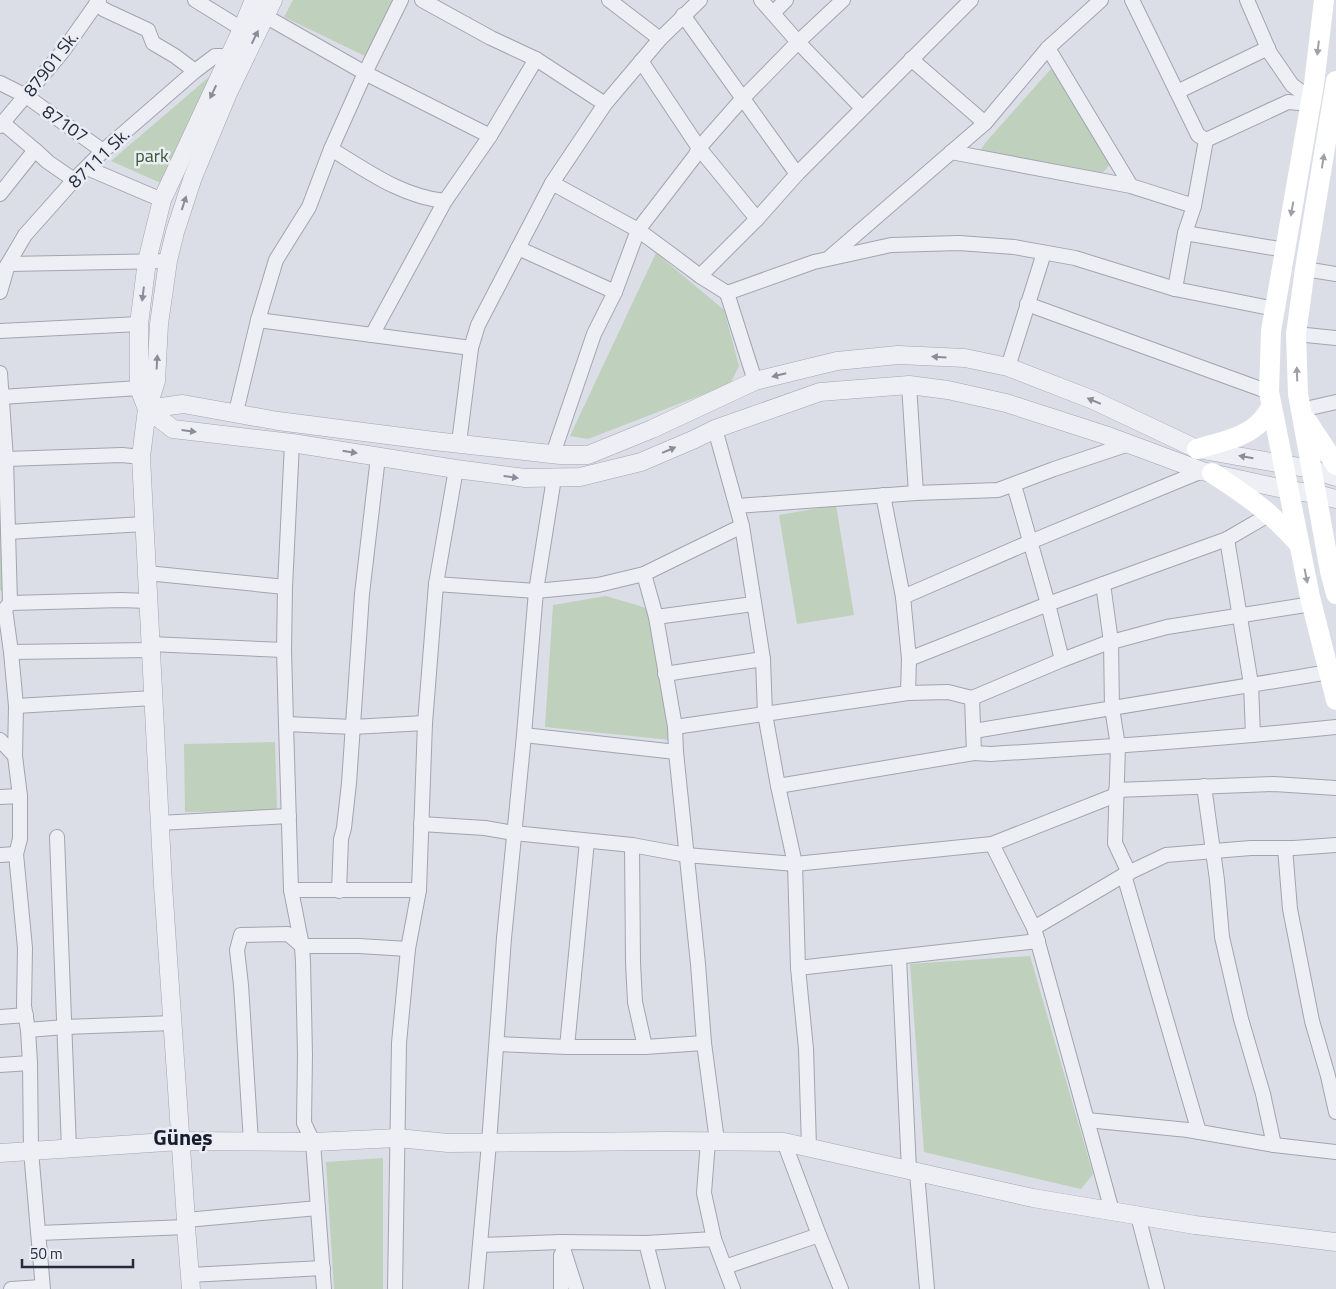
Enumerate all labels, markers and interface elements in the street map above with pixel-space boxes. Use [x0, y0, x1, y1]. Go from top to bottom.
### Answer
street label: 87901 Sk. [16, 25, 85, 102]
one-way arrow [251, 30, 259, 44]
one-way arrow [1314, 41, 1322, 57]
one-way arrow [208, 85, 216, 99]
street label: 87107 [37, 98, 94, 149]
street label: 87111 Sk. [62, 121, 136, 194]
park label: park [135, 142, 169, 169]
one-way arrow [1319, 152, 1327, 168]
one-way arrow [181, 195, 189, 210]
one-way arrow [1288, 201, 1296, 217]
one-way arrow [139, 286, 147, 302]
one-way arrow [931, 352, 947, 360]
one-way arrow [153, 354, 161, 370]
one-way arrow [1293, 366, 1301, 382]
one-way arrow [771, 371, 786, 379]
one-way arrow [1087, 397, 1101, 405]
one-way arrow [181, 427, 197, 435]
one-way arrow [662, 446, 677, 454]
one-way arrow [342, 449, 358, 457]
one-way arrow [1237, 453, 1253, 461]
one-way arrow [503, 473, 519, 481]
one-way arrow [1302, 568, 1310, 584]
district label: Güneş [153, 1120, 213, 1154]
scale bar [22, 1236, 134, 1268]
text: 50 m [30, 1242, 63, 1265]

